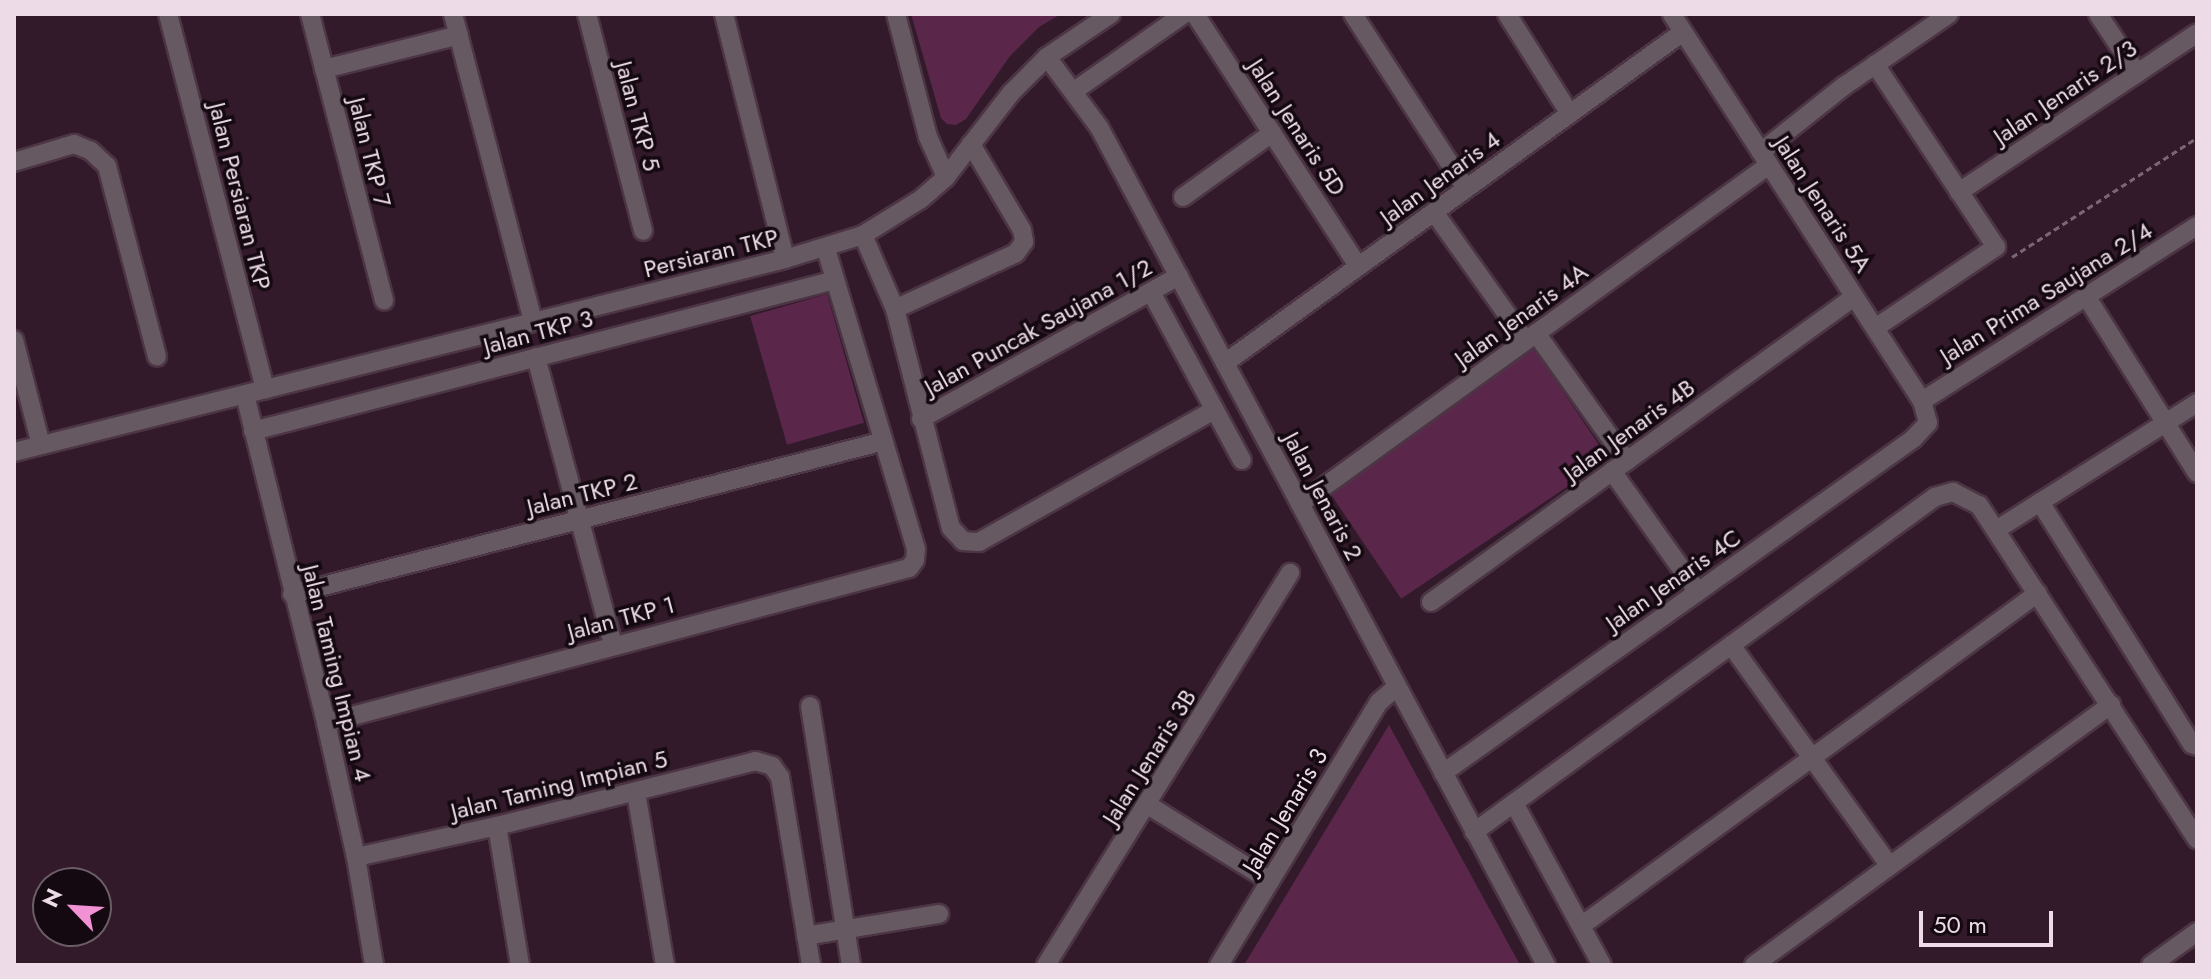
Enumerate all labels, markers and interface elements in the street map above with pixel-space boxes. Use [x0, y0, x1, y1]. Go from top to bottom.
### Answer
street label: Jalan Jenaris 2/3 [1988, 33, 2142, 151]
street label: Jalan Jenaris 5D [1242, 53, 1352, 201]
street label: Jalan TKP 5 [609, 58, 667, 174]
street label: Jalan TKP 7 [342, 94, 398, 210]
street label: Jalan Persiaran TKP [203, 99, 277, 293]
street label: Jalan Jenaris 4 [1374, 125, 1506, 231]
street label: Jalan Jenaris 5A [1768, 130, 1878, 278]
street label: Jalan Prima Saujana 2/4 [1934, 216, 2158, 370]
street label: Persiaran TKP [641, 222, 781, 284]
street label: Jalan Puncak Saujana 1/2 [919, 252, 1157, 402]
street label: Jalan Jenaris 4A [1449, 257, 1593, 373]
street label: Jalan TKP 3 [480, 304, 596, 360]
street label: Jalan Jenaris 4B [1558, 373, 1700, 487]
street label: Jalan Jenaris 2 [1277, 427, 1369, 565]
street label: Jalan TKP 2 [524, 466, 640, 522]
street label: Jalan Jenaris 4C [1600, 523, 1746, 637]
street label: Jalan Taming Impian 4 [296, 561, 378, 785]
street label: Jalan TKP 1 [564, 590, 678, 646]
street label: Jalan Jenaris 3B [1096, 684, 1202, 830]
street label: Jalan Jenaris 3 [1236, 743, 1334, 879]
street label: Jalan Taming Impian 5 [448, 744, 670, 826]
north arrow [32, 867, 112, 947]
text: N [34, 883, 70, 912]
scale bar [1923, 895, 2057, 945]
text: 50 m [1933, 907, 1987, 942]

